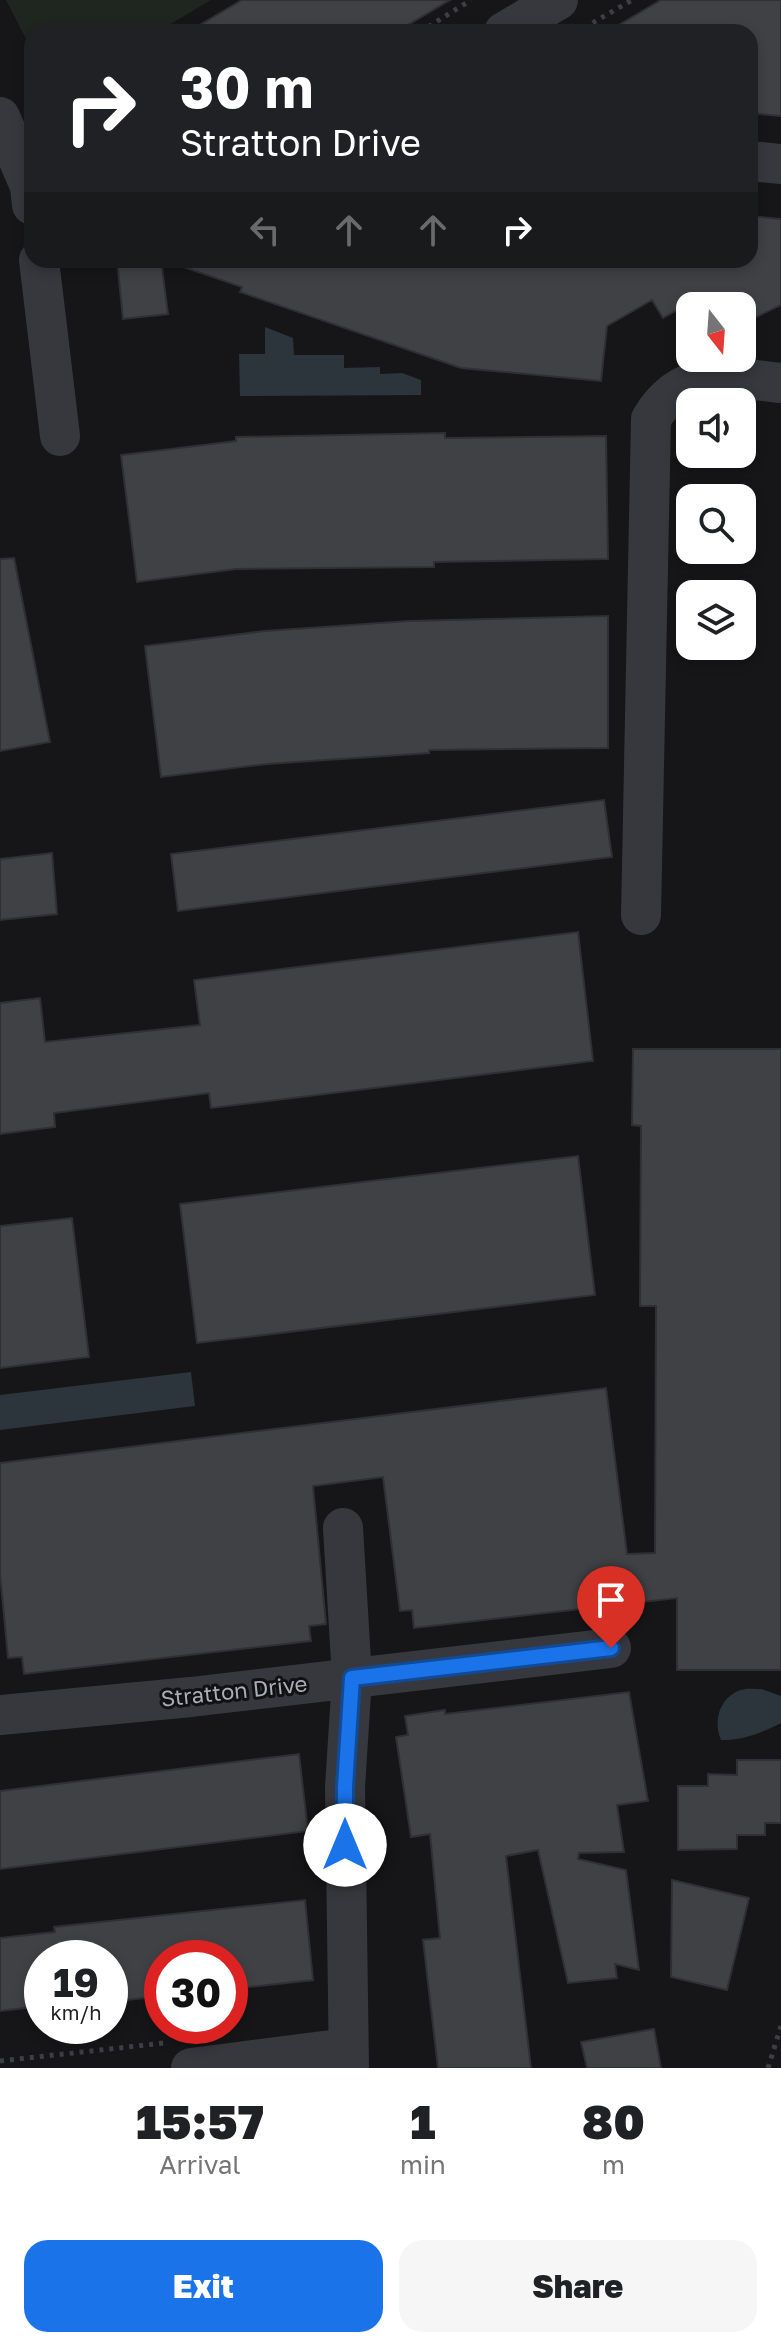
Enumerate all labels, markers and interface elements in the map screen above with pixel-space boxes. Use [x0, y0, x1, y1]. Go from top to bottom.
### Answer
text: 30 m [180, 53, 314, 120]
icon: right [48, 56, 152, 160]
text: Stratton Drive [180, 121, 421, 164]
icon: left [243, 208, 287, 252]
icon: ahead [327, 208, 371, 252]
icon: ahead [411, 208, 455, 252]
icon: right [495, 208, 539, 252]
north arrow [676, 292, 756, 372]
map controls [676, 292, 756, 660]
button: sound [676, 388, 756, 468]
button: search [676, 484, 756, 564]
button: layers [676, 580, 756, 660]
pin [577, 1566, 645, 1648]
icon: arrive [589, 1578, 633, 1622]
street label: Stratton Drive [159, 1669, 309, 1712]
position arrow [303, 1803, 387, 1887]
speed limit sign: 30 [144, 1940, 248, 2044]
text: 19 [53, 1958, 99, 2006]
text: km/h [51, 2000, 101, 2024]
text: 15:57 [136, 2092, 264, 2150]
text: 1 [410, 2092, 436, 2150]
text: 80 [582, 2092, 645, 2150]
text: Arrival [159, 2149, 241, 2180]
text: min [400, 2149, 446, 2180]
text: m [602, 2149, 625, 2180]
button: Exit [24, 2240, 383, 2332]
button: Share [399, 2240, 757, 2332]

